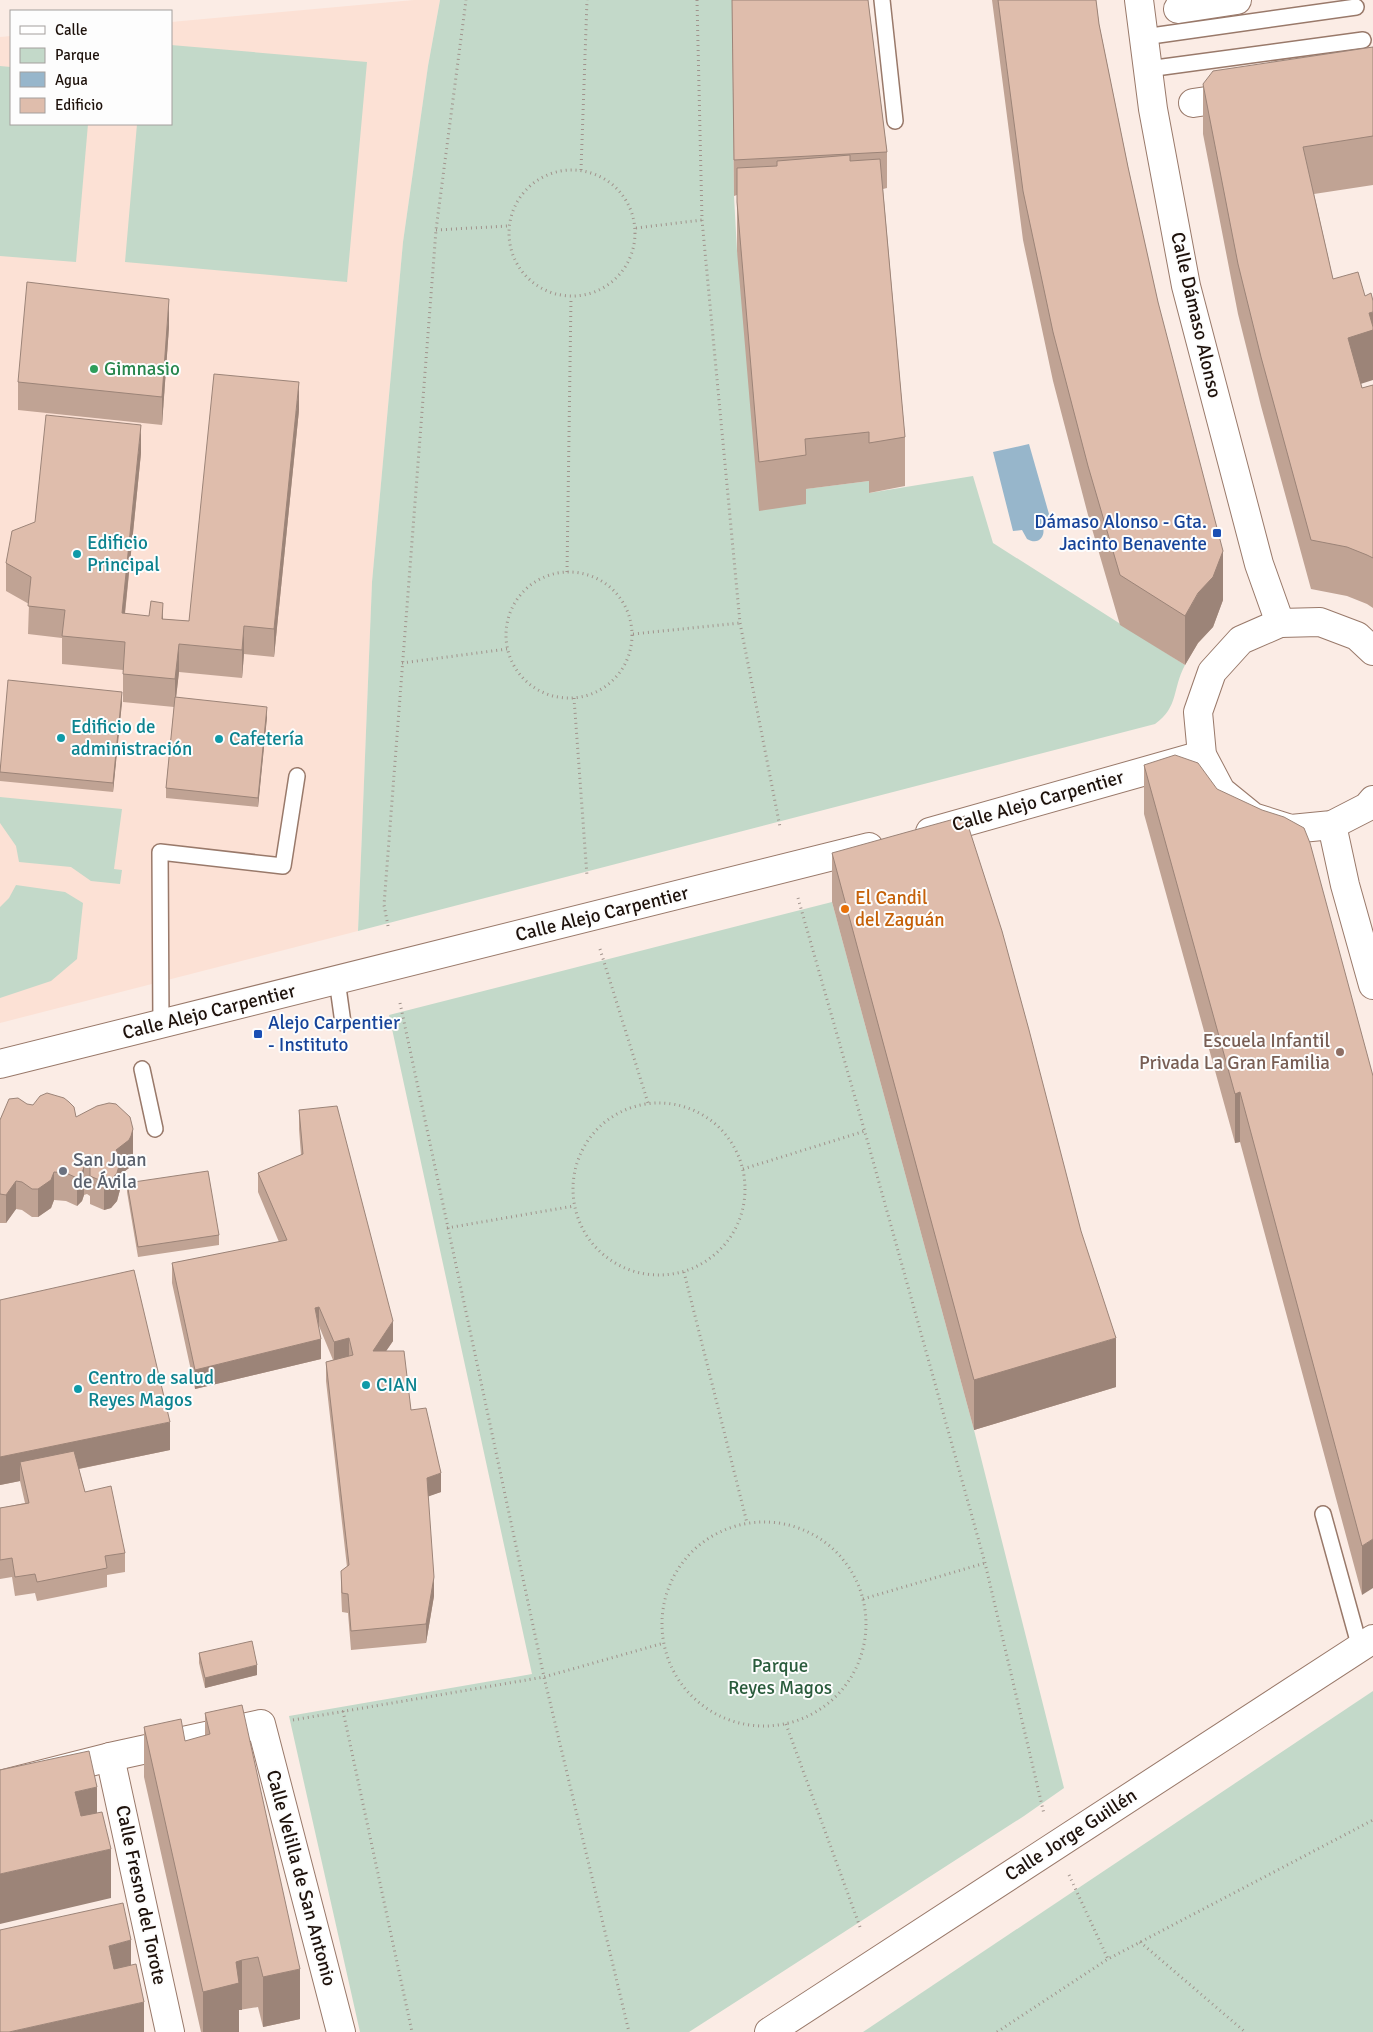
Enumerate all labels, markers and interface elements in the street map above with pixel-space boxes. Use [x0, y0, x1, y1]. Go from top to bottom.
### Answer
legend [10, 10, 172, 125]
text: Calle [55, 21, 88, 39]
text: Parque [55, 46, 100, 64]
text: Agua [55, 71, 88, 89]
text: Edificio [55, 96, 103, 114]
street label: Calle Dámaso Alonso [1165, 230, 1227, 400]
place label: Gimnasio [104, 357, 180, 381]
marker: Gimnasio [88, 363, 100, 375]
place label: Dámaso Alonso - Gta. Jacinto Benavente [1034, 510, 1207, 556]
marker: Dámaso Alonso - Gta. Jacinto Benavente [1211, 527, 1223, 539]
place label: Edificio Principal [87, 531, 160, 577]
marker: Edificio Principal [71, 548, 83, 560]
place label: Edificio de administración [71, 715, 192, 761]
place label: Cafetería [229, 727, 304, 751]
marker: Edificio de administración [55, 732, 67, 744]
marker: Cafetería [213, 733, 225, 745]
street label: Calle Alejo Carpentier [949, 765, 1127, 837]
street label: Calle Alejo Carpentier [513, 881, 691, 947]
place label: El Candil del Zaguán [855, 886, 945, 932]
marker: El Candil del Zaguán [839, 903, 851, 915]
street label: Calle Alejo Carpentier [120, 979, 298, 1045]
place label: Alejo Carpentier - Instituto [268, 1011, 400, 1057]
marker: Alejo Carpentier - Instituto [252, 1028, 264, 1040]
place label: Escuela Infantil Privada La Gran Familia [1139, 1029, 1330, 1075]
marker: Escuela Infantil Privada La Gran Familia [1334, 1046, 1346, 1058]
place label: San Juan de Ávila [73, 1148, 147, 1194]
marker: San Juan de Ávila [57, 1165, 69, 1177]
place label: Centro de salud Reyes Magos [88, 1366, 214, 1412]
place label: CIAN [376, 1373, 418, 1397]
marker: CIAN [360, 1379, 372, 1391]
marker: Centro de salud Reyes Magos [72, 1383, 84, 1395]
park label: Parque Reyes Magos [728, 1654, 832, 1700]
street label: Calle Velilla de San Antonio [261, 1767, 341, 1989]
street label: Calle Jorge Guillén [1000, 1783, 1142, 1887]
street label: Calle Fresno del Torote [110, 1803, 172, 1987]

